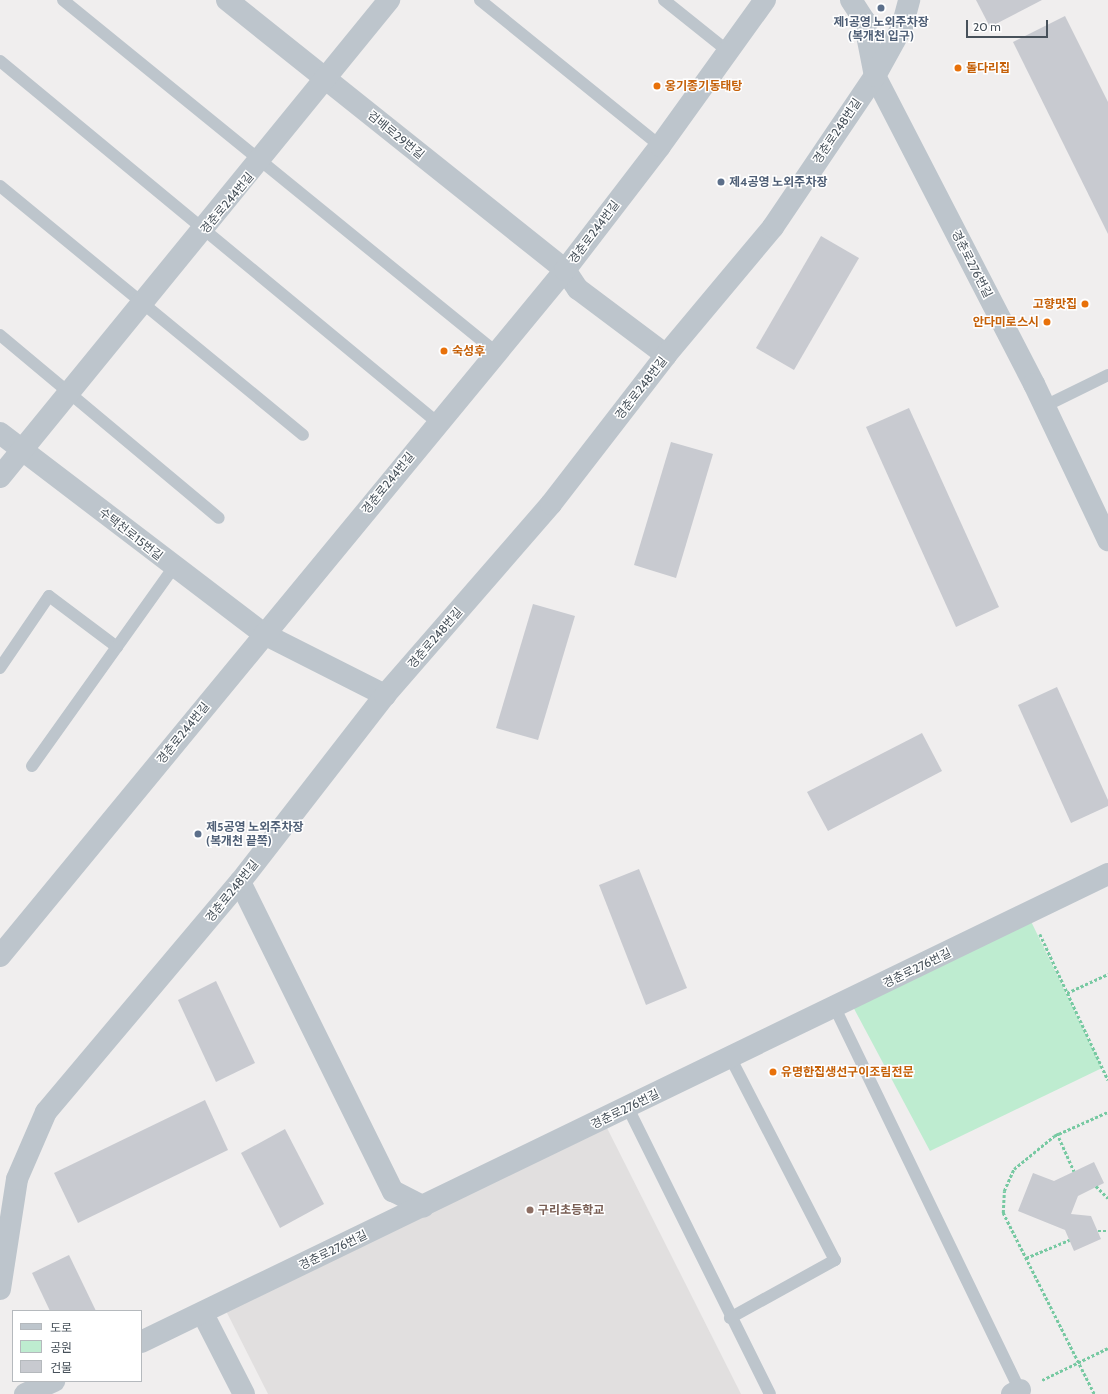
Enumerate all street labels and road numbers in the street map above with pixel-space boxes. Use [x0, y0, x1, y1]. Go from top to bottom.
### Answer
street label: 경춘로248번길 [810, 96, 864, 166]
street label: 검배로29번길 [365, 108, 427, 162]
street label: 경춘로244번길 [197, 170, 257, 236]
street label: 경춘로244번길 [566, 198, 622, 266]
street label: 경춘로276번길 [949, 228, 995, 300]
street label: 경춘로248번길 [612, 354, 670, 422]
street label: 경춘로244번길 [359, 449, 417, 517]
street label: 수택천로15번길 [96, 505, 166, 563]
street label: 경춘로248번길 [405, 605, 465, 671]
street label: 경춘로244번길 [154, 699, 212, 767]
street label: 경춘로248번길 [203, 857, 261, 925]
street label: 경춘로276번길 [881, 945, 953, 991]
street label: 경춘로276번길 [589, 1086, 661, 1132]
street label: 경춘로276번길 [297, 1227, 369, 1273]

